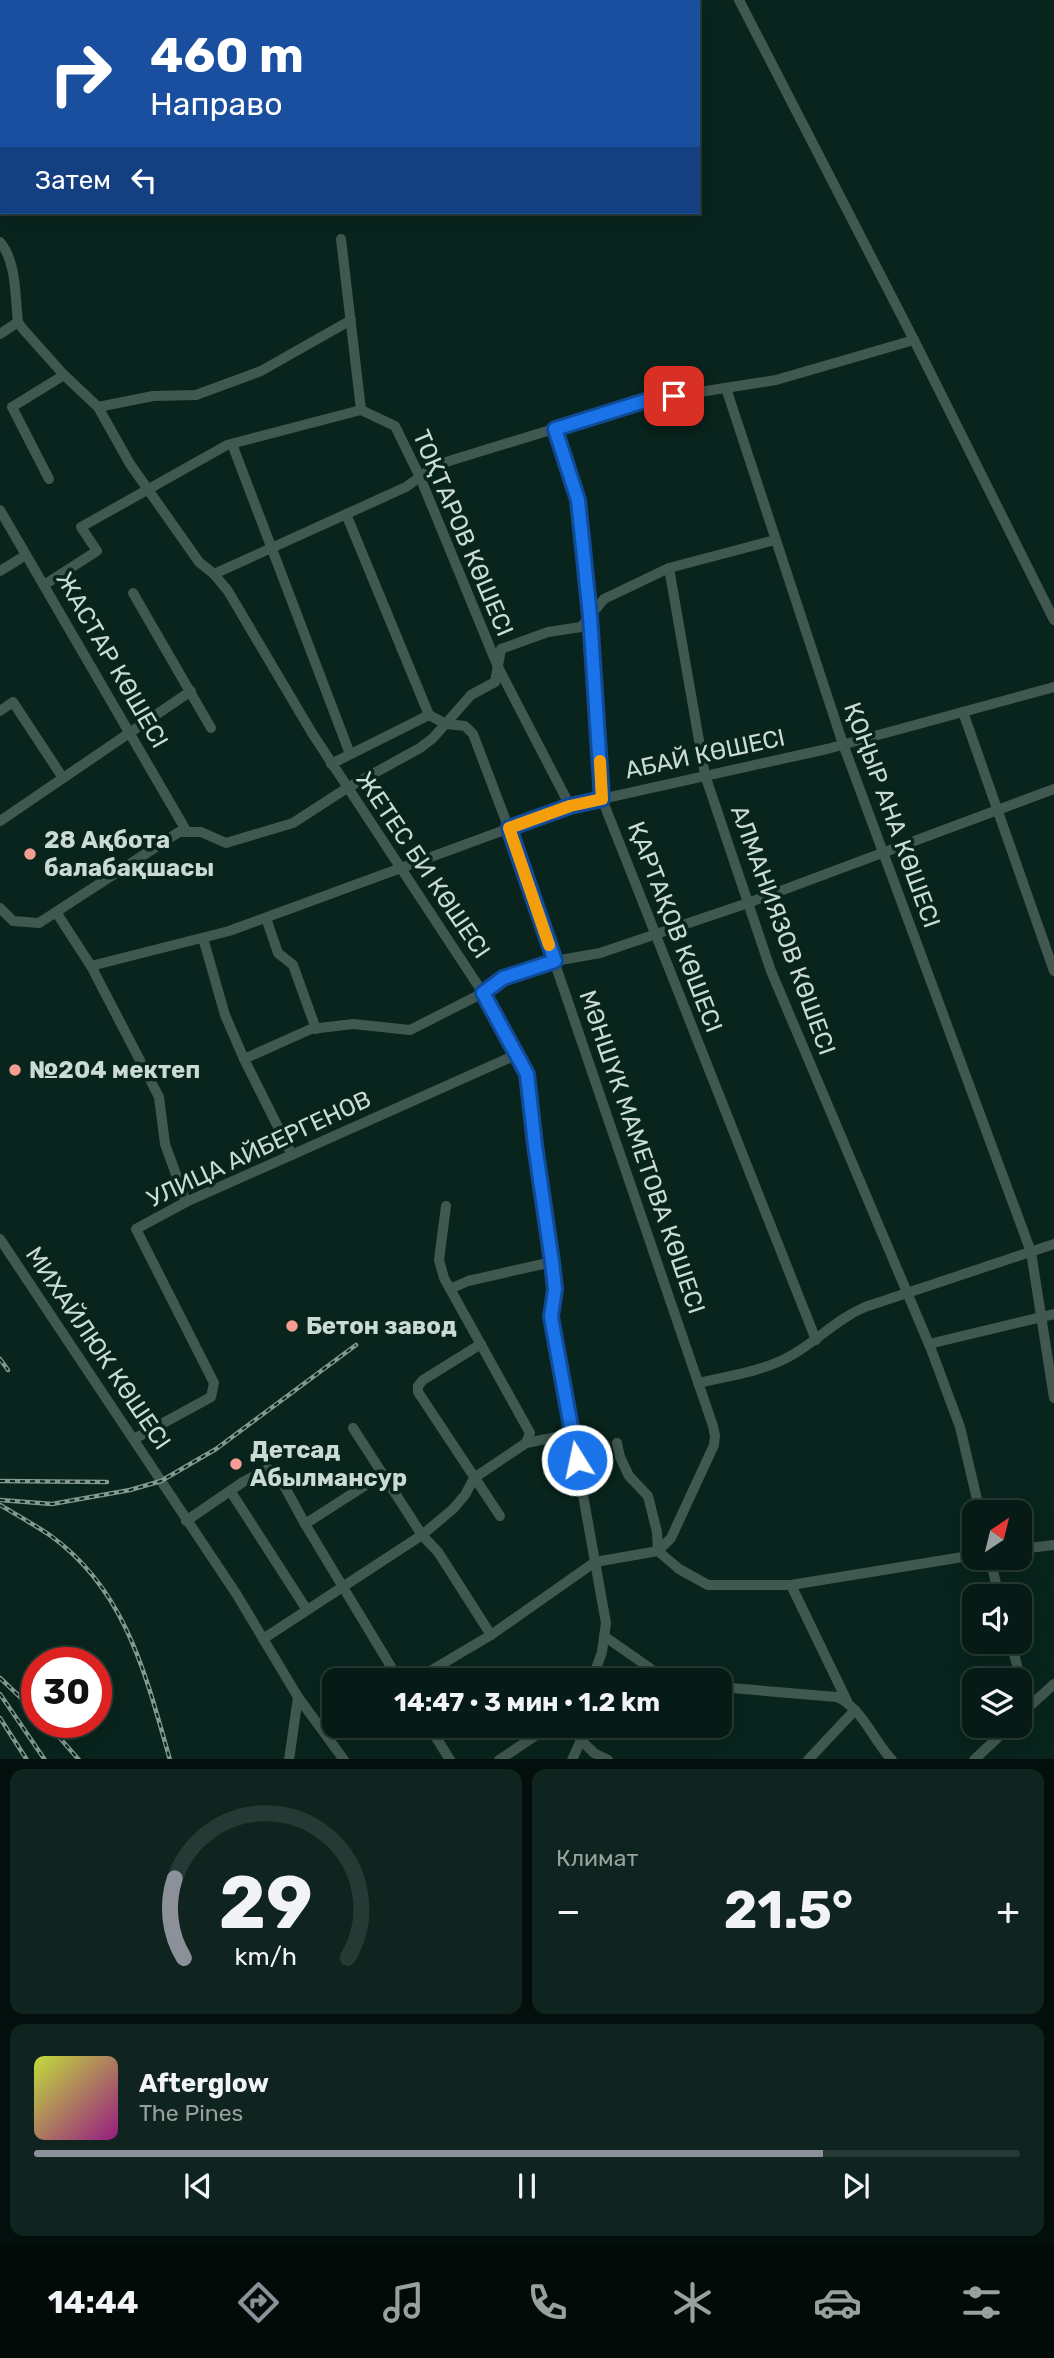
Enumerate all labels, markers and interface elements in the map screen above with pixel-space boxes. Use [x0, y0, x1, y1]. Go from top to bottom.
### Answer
text: 460 m [150, 26, 304, 84]
icon: right [35, 28, 126, 119]
text: Направо [150, 85, 283, 123]
icon: left [125, 161, 163, 199]
text: Затем [35, 165, 111, 196]
pin [644, 366, 704, 426]
icon: arrive [655, 377, 693, 415]
street label: ТОҚТАРОВ КӨШЕСІ [407, 426, 519, 640]
street label: ЖАСТАР КӨШЕСІ [50, 567, 174, 753]
street label: ҚОҢЫР АНА КӨШЕСІ [838, 699, 946, 931]
street label: АБАЙ КӨШЕСІ [623, 723, 787, 785]
street label: ЖЕТЕС БИ КӨШЕСІ [350, 766, 496, 964]
street label: АЛМАНИЯЗОВ КӨШЕСІ [725, 801, 841, 1059]
street label: ҚАРТАҚОВ КӨШЕСІ [622, 818, 728, 1036]
place label: 28 Ақбота балабақшасы [44, 826, 214, 882]
marker: 28 Ақбота балабақшасы [22, 846, 38, 862]
street label: МӘНШҮК МАМЕТОВА КӨШЕСІ [573, 987, 711, 1317]
place label: №204 мектеп [29, 1056, 200, 1084]
marker: №204 мектеп [7, 1062, 23, 1078]
street label: УЛИЦА АЙБЕРГЕНОВ [143, 1085, 375, 1213]
street label: МИХАЙЛЮК КӨШЕСІ [20, 1241, 176, 1455]
place label: Бетон завод [306, 1312, 457, 1340]
marker: Бетон завод [284, 1318, 300, 1334]
position arrow [540, 1423, 614, 1497]
place label: Детсад Абылмансур [250, 1436, 407, 1492]
marker: Детсад Абылмансур [228, 1456, 244, 1472]
north arrow [962, 1500, 1032, 1570]
map controls [962, 1500, 1032, 1738]
button: sound [962, 1584, 1032, 1654]
speed limit sign: 30 [21, 1647, 112, 1738]
button: layers [962, 1668, 1032, 1738]
text: 14:47 · 3 мин · 1.2 km [394, 1687, 660, 1718]
text: Климат [556, 1844, 638, 1872]
text: 29 [219, 1860, 313, 1946]
text: 21.5° [724, 1879, 853, 1941]
text: − [556, 1888, 581, 1934]
text: + [996, 1888, 1020, 1934]
text: km/h [235, 1941, 297, 1970]
text: Afterglow [139, 2068, 269, 2099]
text: The Pines [139, 2099, 243, 2127]
icon: previous [179, 2167, 217, 2205]
icon: pause [508, 2167, 546, 2205]
icon: next [837, 2167, 875, 2205]
icon: directions [234, 2278, 283, 2327]
icon: music [379, 2278, 428, 2327]
icon: phone [523, 2278, 572, 2327]
icon: climate [668, 2278, 717, 2327]
icon: car [813, 2278, 862, 2327]
icon: filters [957, 2278, 1006, 2327]
text: 14:44 [48, 2283, 139, 2321]

